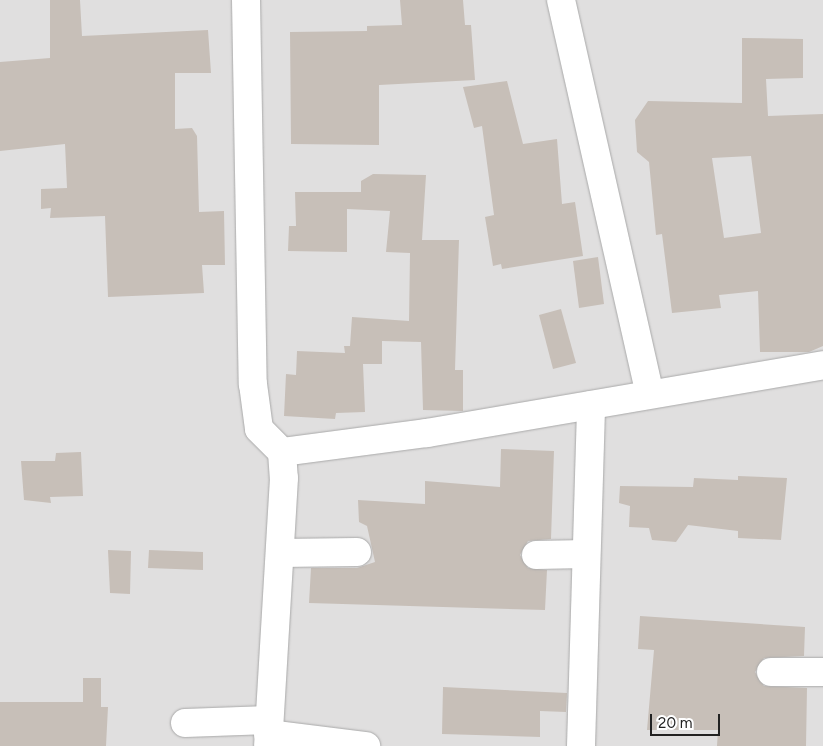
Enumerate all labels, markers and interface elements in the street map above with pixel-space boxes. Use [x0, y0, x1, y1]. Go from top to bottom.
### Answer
scale bar [653, 704, 723, 736]
text: 20 m [658, 714, 692, 732]

